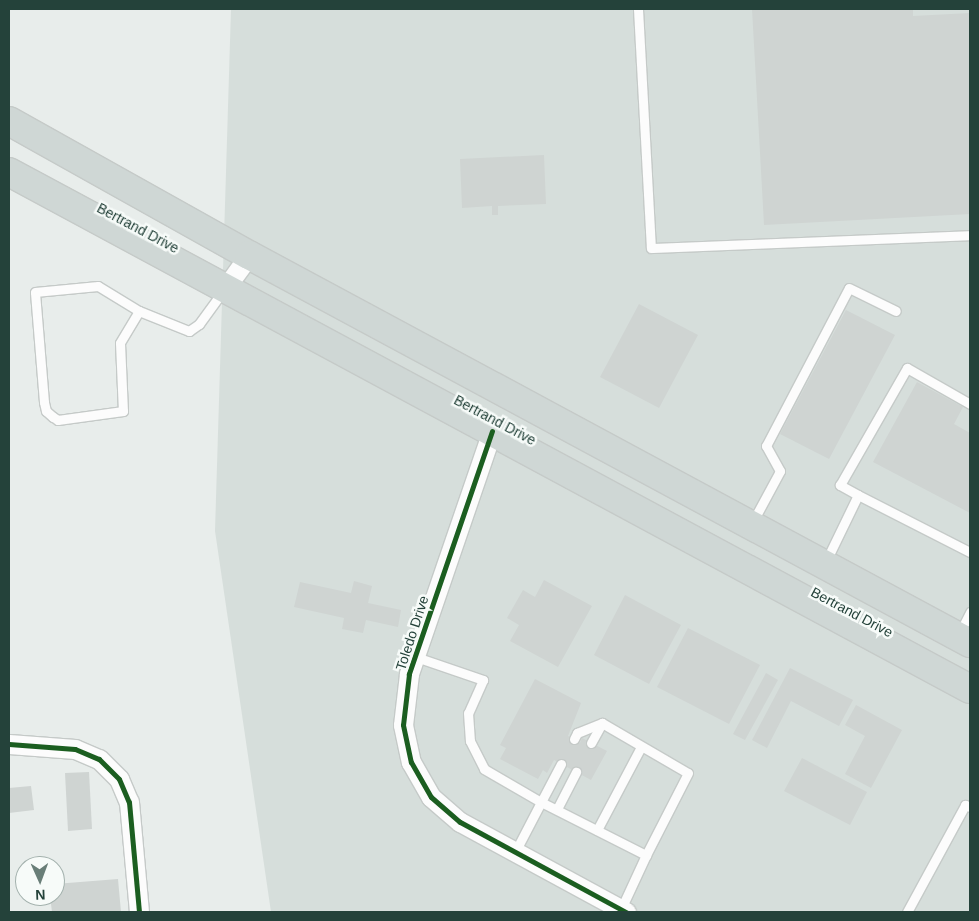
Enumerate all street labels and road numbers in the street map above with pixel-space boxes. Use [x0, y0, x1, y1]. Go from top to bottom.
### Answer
street label: Bertrand Drive [94, 199, 182, 257]
street label: Bertrand Drive [451, 391, 539, 449]
street label: Bertrand Drive [808, 583, 896, 641]
street label: Toledo Drive [392, 593, 432, 673]

